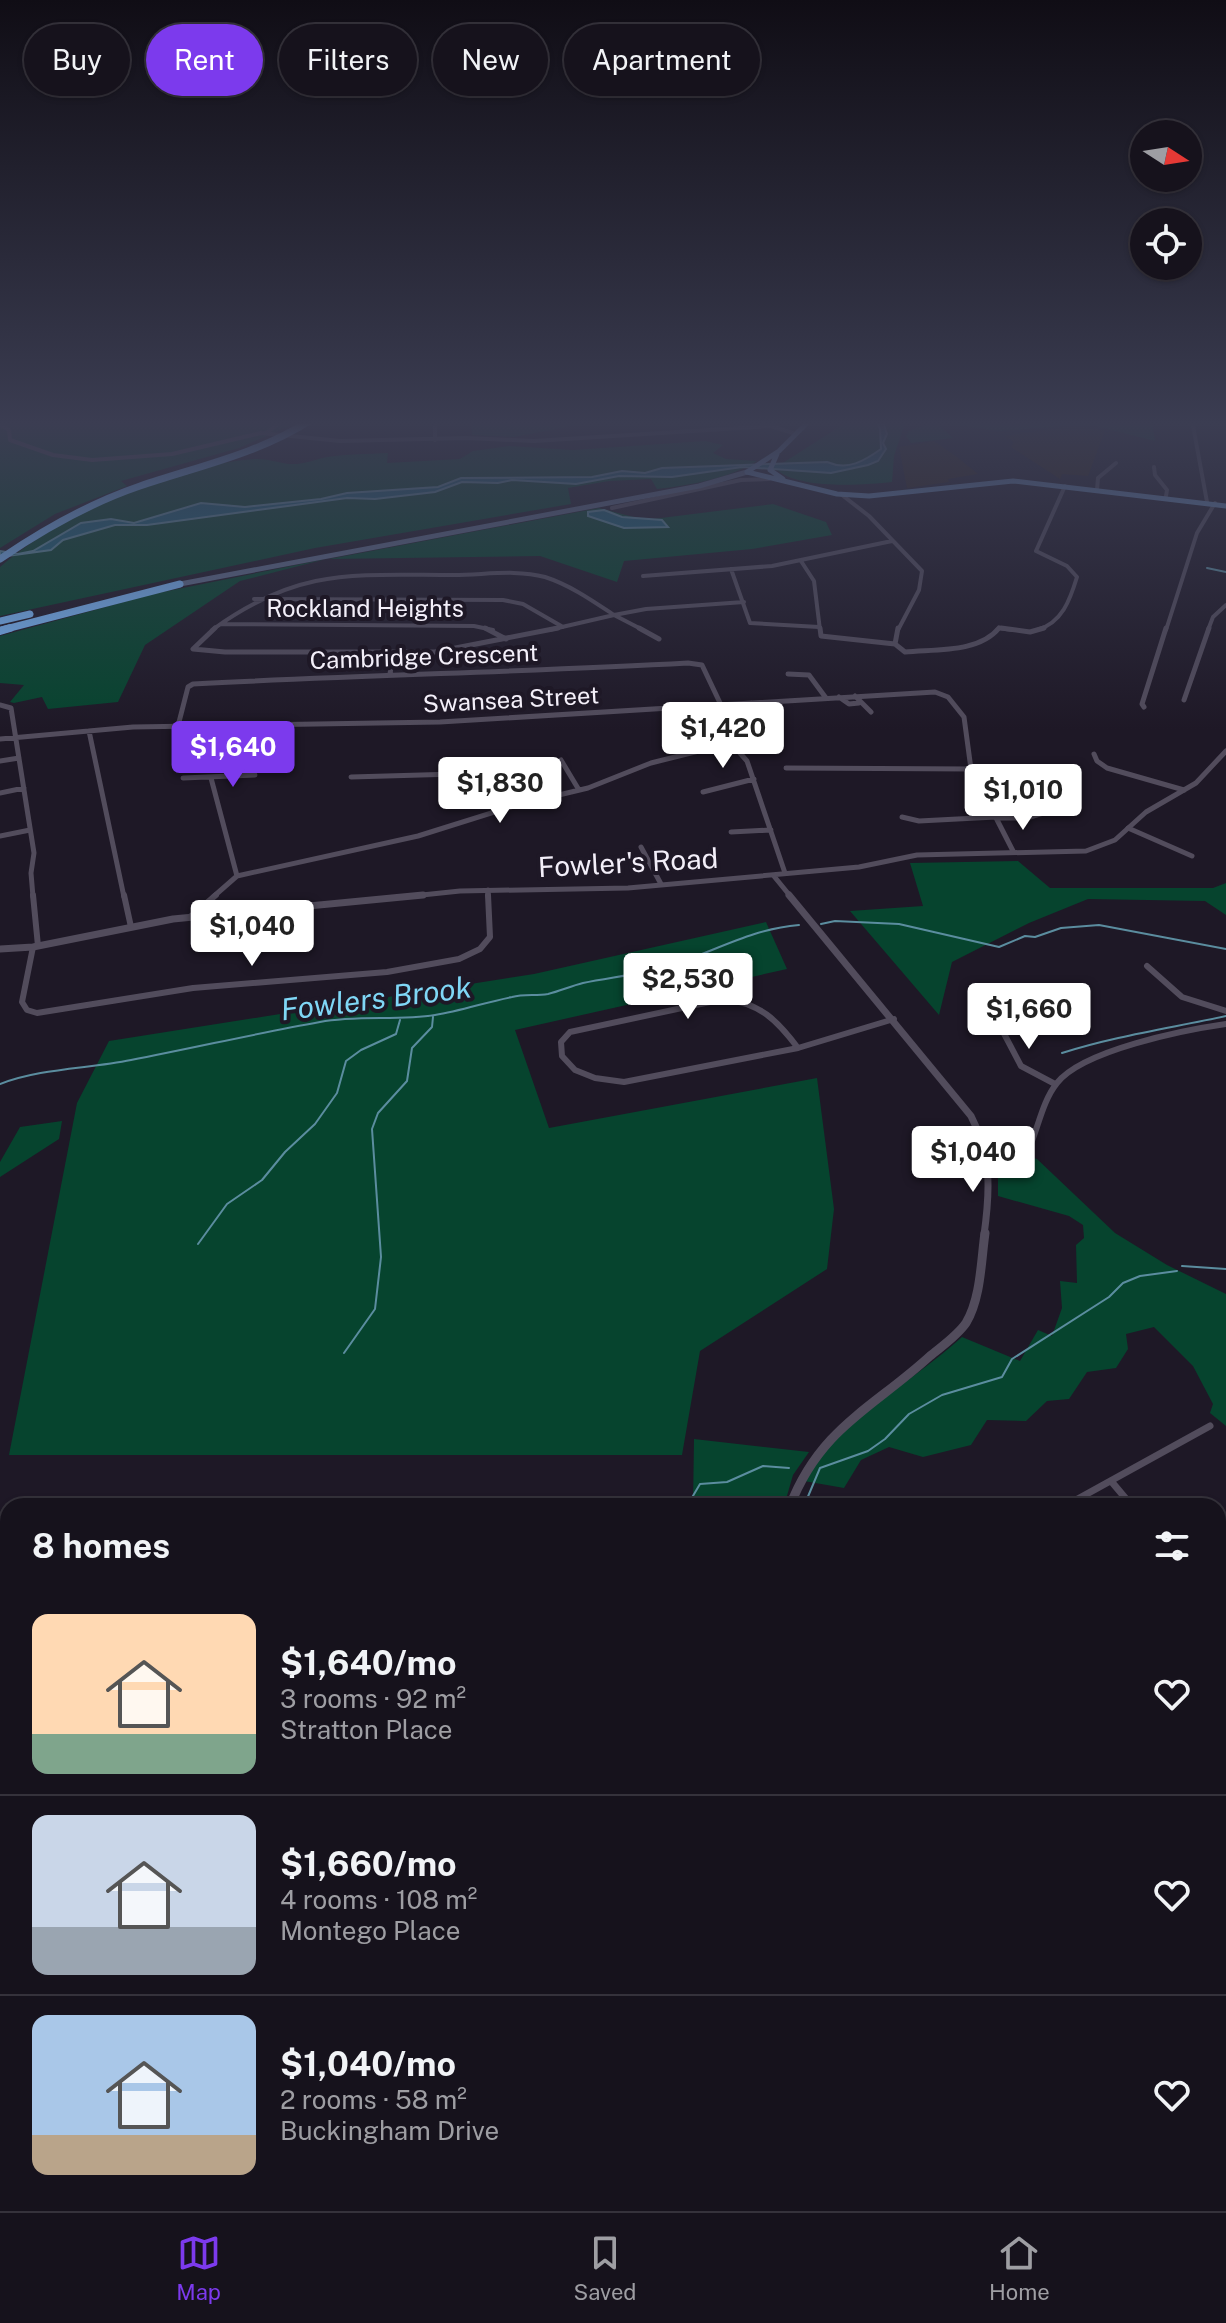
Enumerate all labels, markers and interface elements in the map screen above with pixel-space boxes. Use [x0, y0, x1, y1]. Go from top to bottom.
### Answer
chip: Buy [24, 24, 130, 96]
chip: Rent [146, 24, 263, 96]
chip: Filters [279, 24, 417, 96]
chip: New [433, 24, 548, 96]
chip: Apartment [564, 24, 760, 96]
north arrow [1130, 120, 1202, 192]
map controls [1130, 120, 1202, 280]
button: locate [1130, 208, 1202, 280]
street label: Rockland Heights [266, 594, 464, 622]
street label: Cambridge Crescent [309, 638, 539, 674]
street label: Swansea Street [422, 680, 600, 718]
pin: $1,420 [658, 702, 788, 770]
text: $1,420 [680, 712, 766, 743]
pin: $1,640 [168, 721, 298, 789]
text: $1,640 [190, 731, 276, 762]
pin: $1,830 [435, 757, 565, 825]
pin: $1,010 [958, 764, 1088, 832]
text: $1,830 [456, 767, 544, 798]
text: $1,010 [983, 774, 1063, 805]
street label: Fowler's Road [537, 841, 719, 883]
pin: $1,040 [187, 900, 317, 968]
text: $1,040 [209, 910, 295, 941]
pin: $2,530 [623, 953, 753, 1021]
text: $2,530 [642, 963, 734, 994]
water label: Fowlers Brook [279, 968, 474, 1028]
pin: $1,660 [964, 983, 1094, 1051]
text: $1,660 [986, 993, 1072, 1024]
pin: $1,040 [908, 1126, 1038, 1194]
text: $1,040 [930, 1136, 1016, 1167]
icon: filters [1150, 1524, 1194, 1568]
text: 8 homes [32, 1526, 170, 1566]
text: $1,640/mo [280, 1643, 457, 1683]
icon: home [96, 1646, 192, 1742]
icon: heart [1150, 1672, 1194, 1716]
text: 3 rooms · 92 m² [280, 1683, 466, 1714]
text: Stratton Place [280, 1714, 453, 1745]
text: $1,660/mo [280, 1844, 457, 1884]
icon: home [96, 1847, 192, 1943]
icon: heart [1150, 1873, 1194, 1917]
text: 4 rooms · 108 m² [280, 1884, 477, 1915]
text: Montego Place [280, 1915, 460, 1946]
text: $1,040/mo [280, 2044, 456, 2084]
icon: home [96, 2047, 192, 2143]
icon: heart [1150, 2073, 1194, 2117]
text: 2 rooms · 58 m² [280, 2084, 467, 2115]
text: Buckingham Drive [280, 2115, 499, 2146]
tab: Map [176, 2231, 221, 2305]
tab: Saved [574, 2231, 636, 2305]
tab: Home [989, 2231, 1050, 2305]

